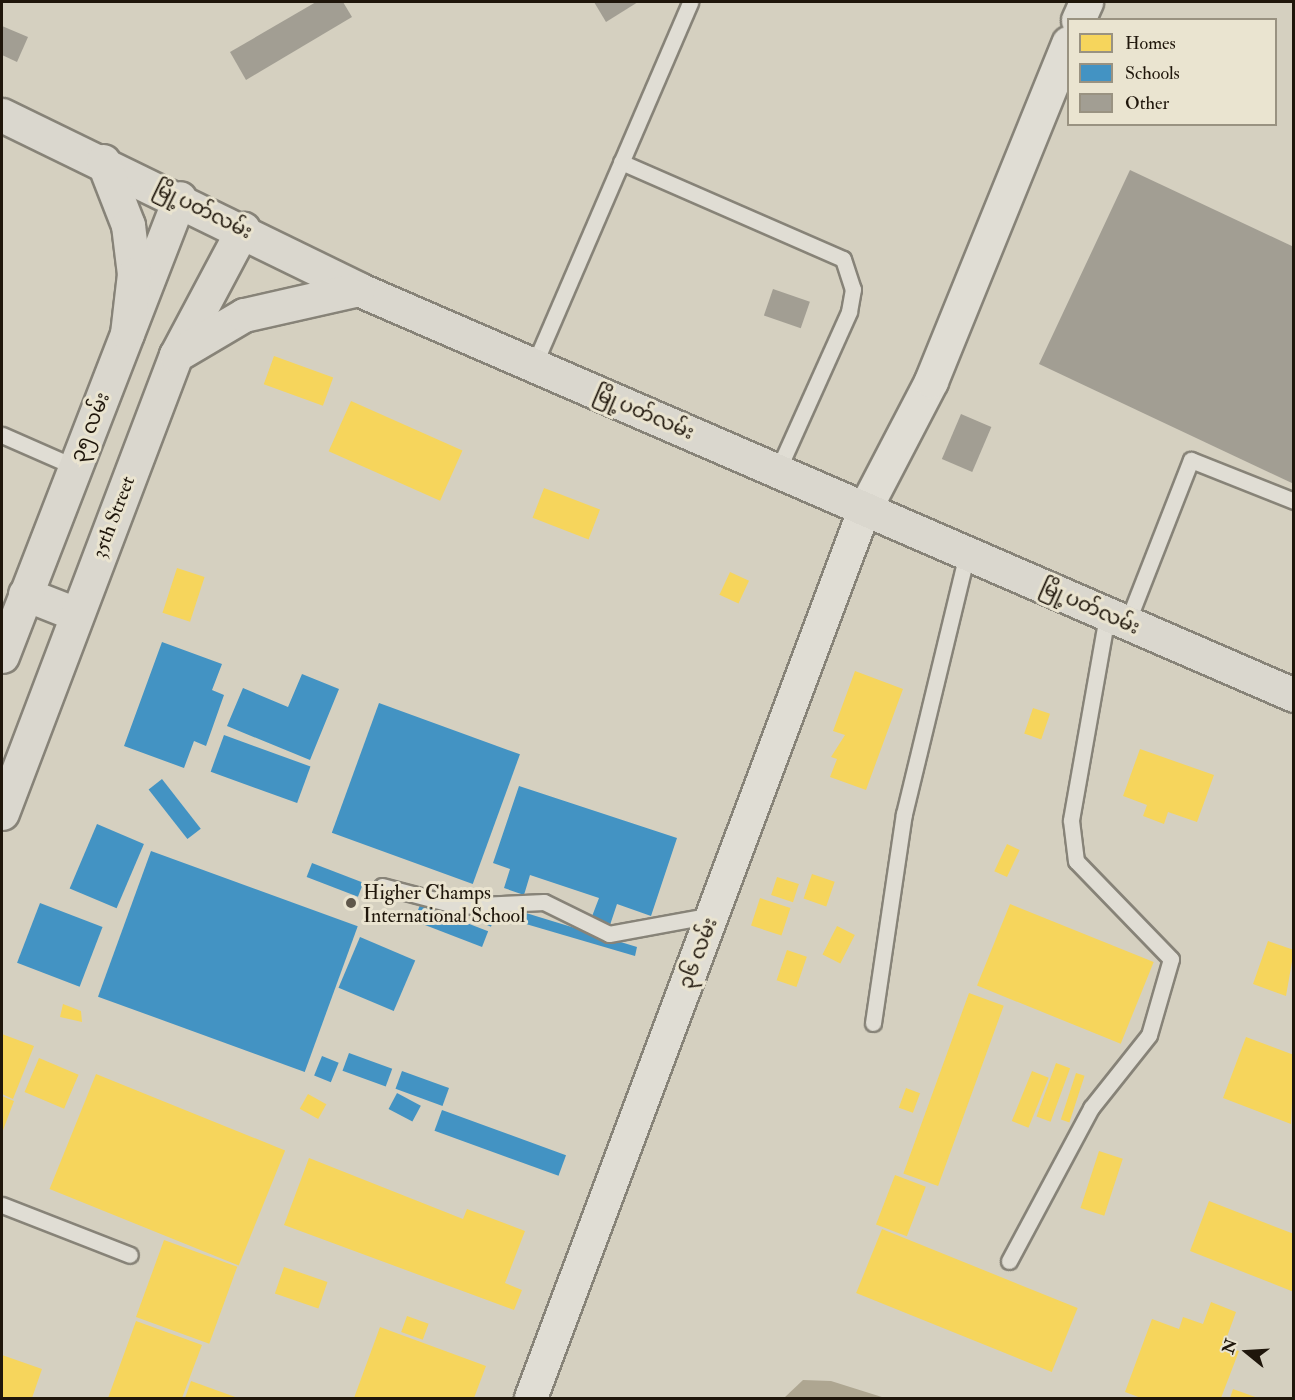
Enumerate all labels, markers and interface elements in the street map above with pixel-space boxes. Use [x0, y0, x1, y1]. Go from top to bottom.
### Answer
legend [1067, 18, 1277, 126]
text: Homes [1125, 32, 1176, 55]
text: Schools [1125, 62, 1180, 85]
text: Other [1125, 92, 1169, 115]
street label: မြို့ပတ်လမ်း [150, 176, 256, 244]
street label: မြို့ပတ်လမ်း [590, 381, 698, 445]
street label: ၃၅ လမ်း [65, 389, 115, 465]
street label: 35th Street [86, 473, 140, 561]
street label: မြို့ပတ်လမ်း [1037, 574, 1143, 640]
place label: Higher Champs International School [363, 880, 525, 927]
marker: Higher Champs International School [344, 896, 358, 910]
street label: ၃၆ လမ်း [674, 914, 722, 992]
north arrow [1217, 1322, 1277, 1382]
text: N [1218, 1337, 1242, 1356]

